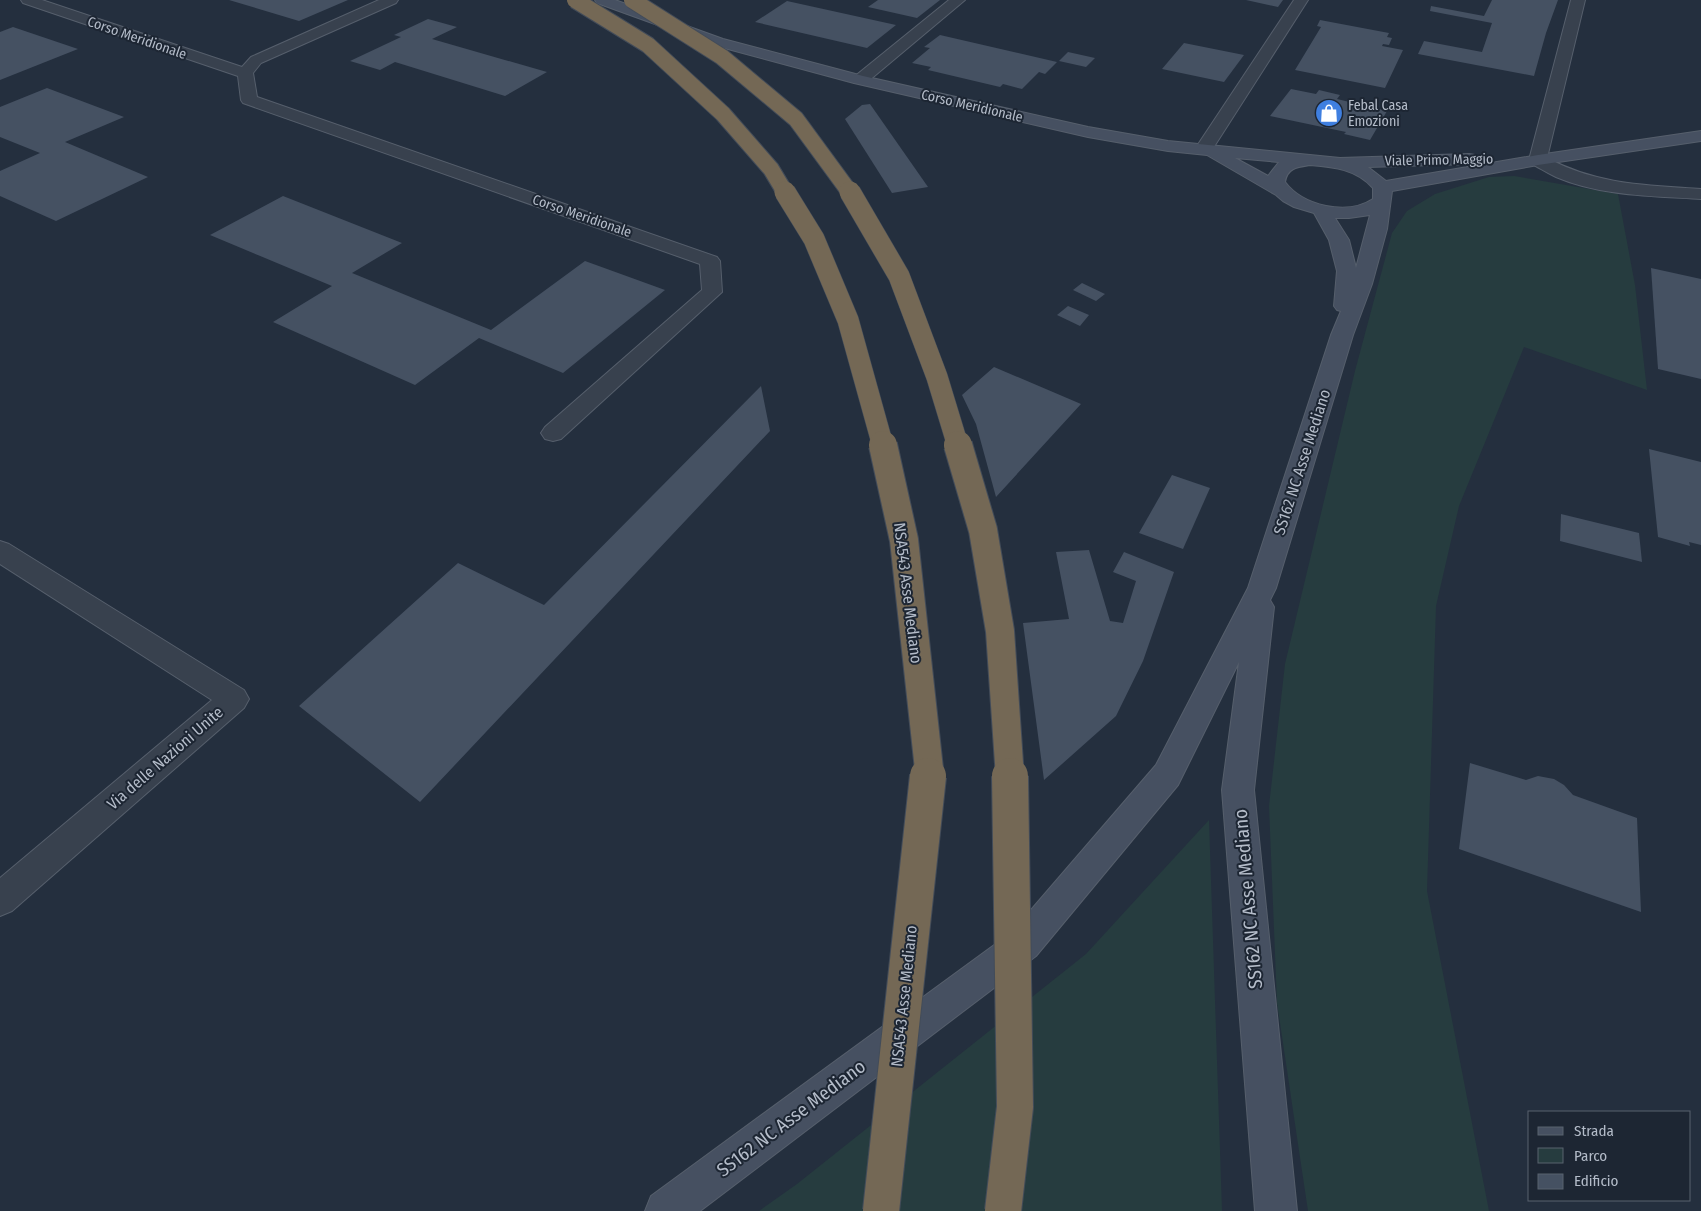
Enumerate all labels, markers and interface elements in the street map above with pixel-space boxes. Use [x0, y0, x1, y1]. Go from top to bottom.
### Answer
street label: Corso Meridionale [85, 13, 189, 63]
street label: Corso Meridionale [919, 86, 1025, 126]
place label: Febal Casa Emozioni [1348, 97, 1408, 130]
shop icon: Febal Casa Emozioni [1314, 98, 1344, 128]
street label: Viale Primo Maggio [1384, 151, 1494, 169]
street label: Corso Meridionale [530, 191, 634, 241]
street label: SS162 NC Asse Mediano [1270, 387, 1334, 537]
street label: NSA543 Asse Mediano [890, 521, 926, 665]
street label: Via delle Nazioni Unite [103, 702, 227, 814]
street label: SS162 NC Asse Mediano [1229, 808, 1267, 990]
street label: NSA543 Asse Mediano [887, 924, 921, 1068]
street label: SS162 NC Asse Mediano [712, 1055, 870, 1181]
legend [1528, 1111, 1691, 1201]
text: Strada [1574, 1122, 1614, 1140]
text: Parco [1574, 1147, 1607, 1165]
text: Edificio [1574, 1172, 1619, 1190]

